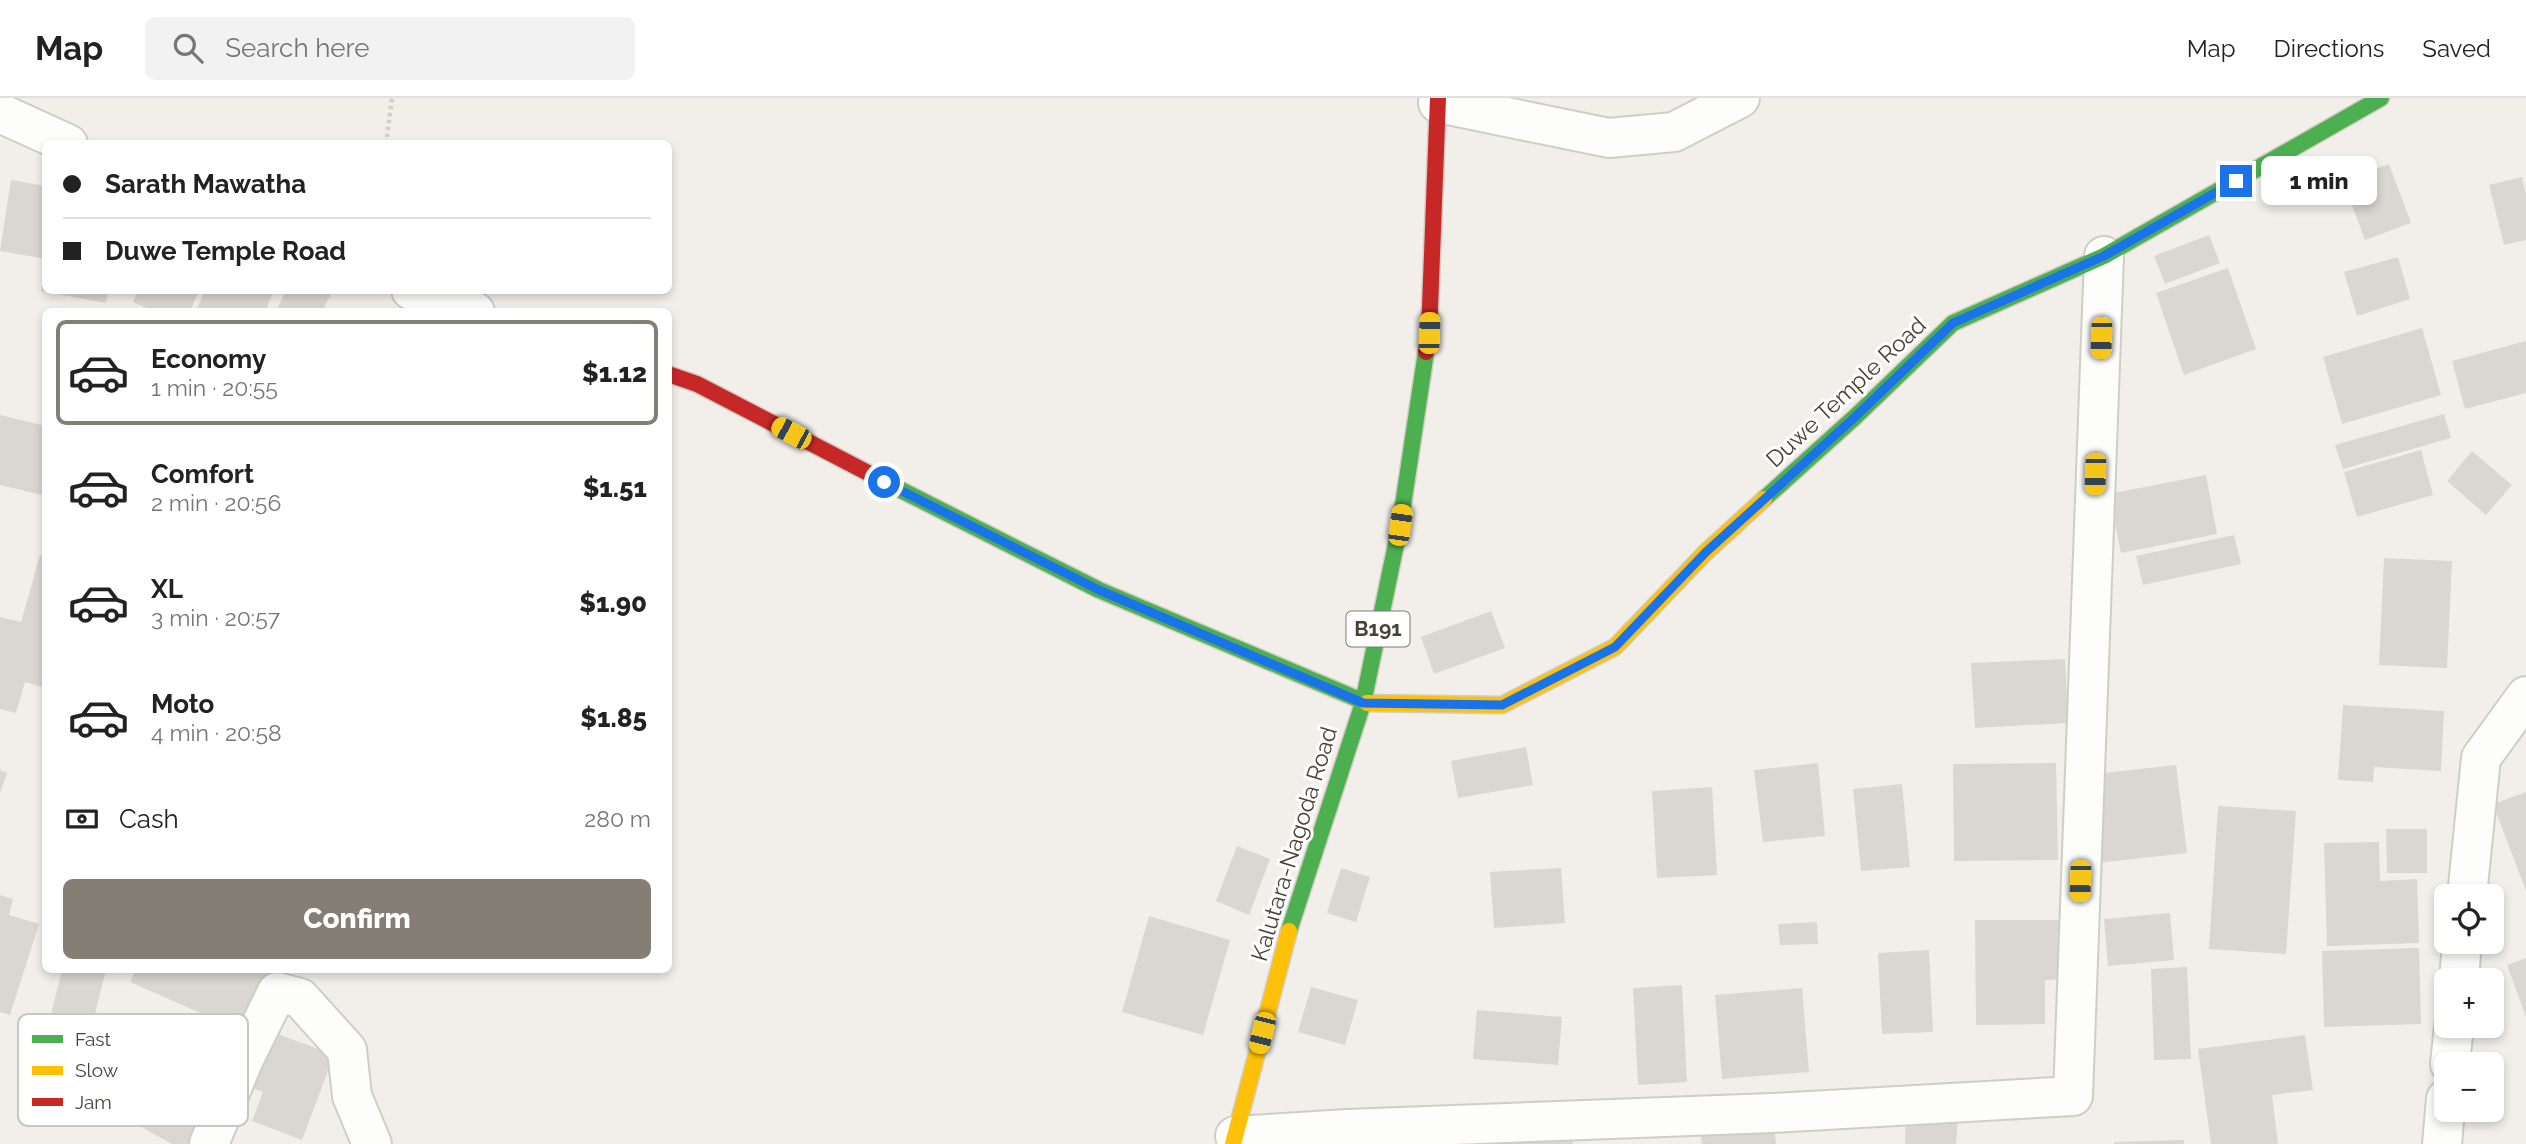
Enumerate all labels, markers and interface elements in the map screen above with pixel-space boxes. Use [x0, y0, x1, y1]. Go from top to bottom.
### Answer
search box [145, 17, 635, 80]
text: Map [35, 29, 103, 68]
icon: search [169, 29, 207, 67]
text: Search here [225, 33, 370, 63]
text: Map [2187, 34, 2236, 63]
text: Directions [2274, 34, 2384, 63]
text: Saved [2422, 34, 2491, 63]
callout: 1 min [2260, 156, 2376, 206]
route end [2220, 165, 2252, 197]
text: 1 min [2289, 167, 2349, 194]
text: Sarath Mawatha [105, 169, 306, 199]
text: Duwe Temple Road [105, 236, 346, 266]
street label: Duwe Temple Road [1760, 311, 1931, 472]
car [1418, 312, 1441, 354]
car [2090, 317, 2113, 359]
icon: car [67, 341, 130, 404]
text: Economy [151, 344, 266, 374]
text: $1.12 [582, 358, 647, 388]
text: 1 min · 20:55 [151, 374, 278, 401]
car [768, 414, 815, 452]
car [2084, 453, 2107, 495]
icon: car [67, 456, 130, 519]
text: Comfort [151, 459, 254, 489]
route start [868, 466, 900, 498]
text: $1.51 [583, 473, 647, 503]
text: 2 min · 20:56 [151, 489, 281, 516]
car [1387, 503, 1414, 547]
icon: car [67, 571, 130, 634]
text: XL [151, 574, 183, 604]
text: $1.90 [579, 588, 647, 618]
text: 3 min · 20:57 [151, 604, 280, 631]
road number: B191 [1346, 612, 1410, 646]
icon: car [67, 686, 130, 749]
text: Moto [151, 689, 214, 719]
text: $1.85 [580, 703, 647, 733]
text: 4 min · 20:58 [151, 719, 282, 746]
street label: Kalutara-Nagoda Road [1245, 723, 1342, 964]
icon: cash [63, 800, 101, 838]
text: Cash [119, 804, 179, 834]
text: 280 m [584, 805, 651, 832]
car [2069, 860, 2092, 902]
button: Confirm [63, 879, 651, 959]
map controls [2434, 884, 2504, 1122]
button: locate [2434, 884, 2504, 954]
button: + [2434, 968, 2504, 1038]
car [1247, 1010, 1278, 1056]
legend [18, 1014, 248, 1126]
text: Fast [75, 1028, 111, 1050]
button: − [2434, 1052, 2504, 1122]
text: Slow [75, 1059, 119, 1081]
text: Jam [75, 1091, 112, 1113]

